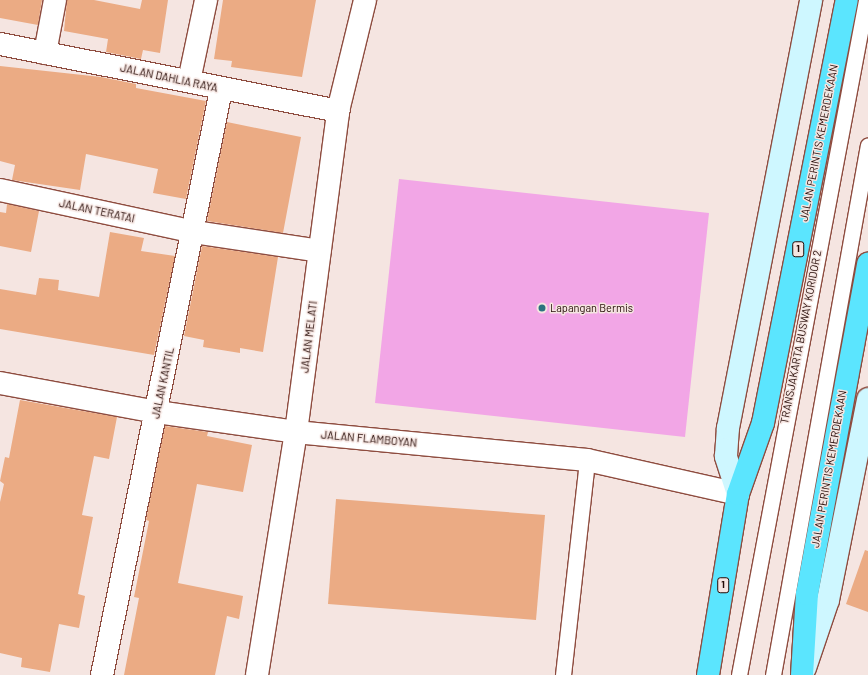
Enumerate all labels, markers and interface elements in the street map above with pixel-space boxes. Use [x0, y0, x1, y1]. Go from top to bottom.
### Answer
street label: JALAN DAHLIA RAYA [119, 61, 219, 95]
street label: JALAN PERINTIS KEMERDEKAAN [797, 63, 841, 223]
street label: JALAN TERATAI [58, 197, 136, 225]
road number: 1 [792, 241, 804, 257]
street label: TRANSJAKARTA BUSWAY KORIDOR 2 [778, 249, 824, 425]
street label: JALAN MELATI [298, 300, 320, 374]
place label: Lapangan Bermis [550, 301, 633, 315]
marker: Lapangan Bermis [537, 303, 547, 313]
street label: JALAN KANTIL [149, 346, 177, 420]
street label: JALAN PERINTIS KEMERDEKAAN [809, 389, 849, 549]
street label: JALAN FLAMBOYAN [320, 428, 418, 450]
road number: 1 [717, 577, 729, 593]

